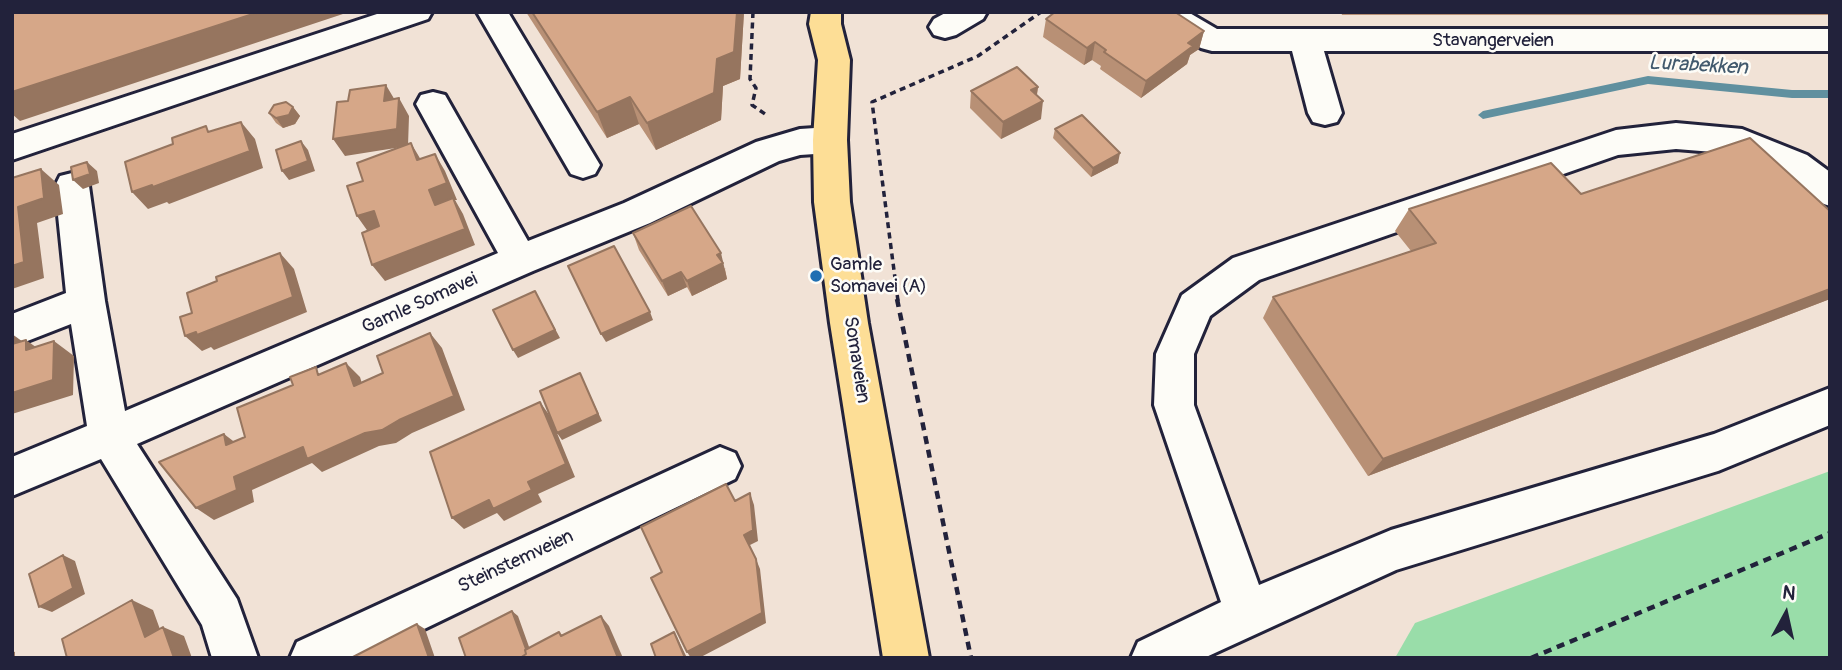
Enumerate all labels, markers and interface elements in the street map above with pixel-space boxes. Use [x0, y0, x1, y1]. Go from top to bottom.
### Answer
street label: Stavangerveien [1432, 30, 1554, 52]
water label: Lurabekken [1648, 51, 1748, 81]
place label: Gamle Somavei (A) [830, 254, 927, 298]
street label: Gamle Somavei [359, 268, 481, 340]
marker: Gamle Somavei (A) [808, 268, 824, 284]
street label: Somaveien [838, 315, 874, 405]
street label: Steinstemveien [455, 525, 577, 599]
north arrow [1751, 579, 1821, 649]
text: N [1781, 580, 1797, 606]

